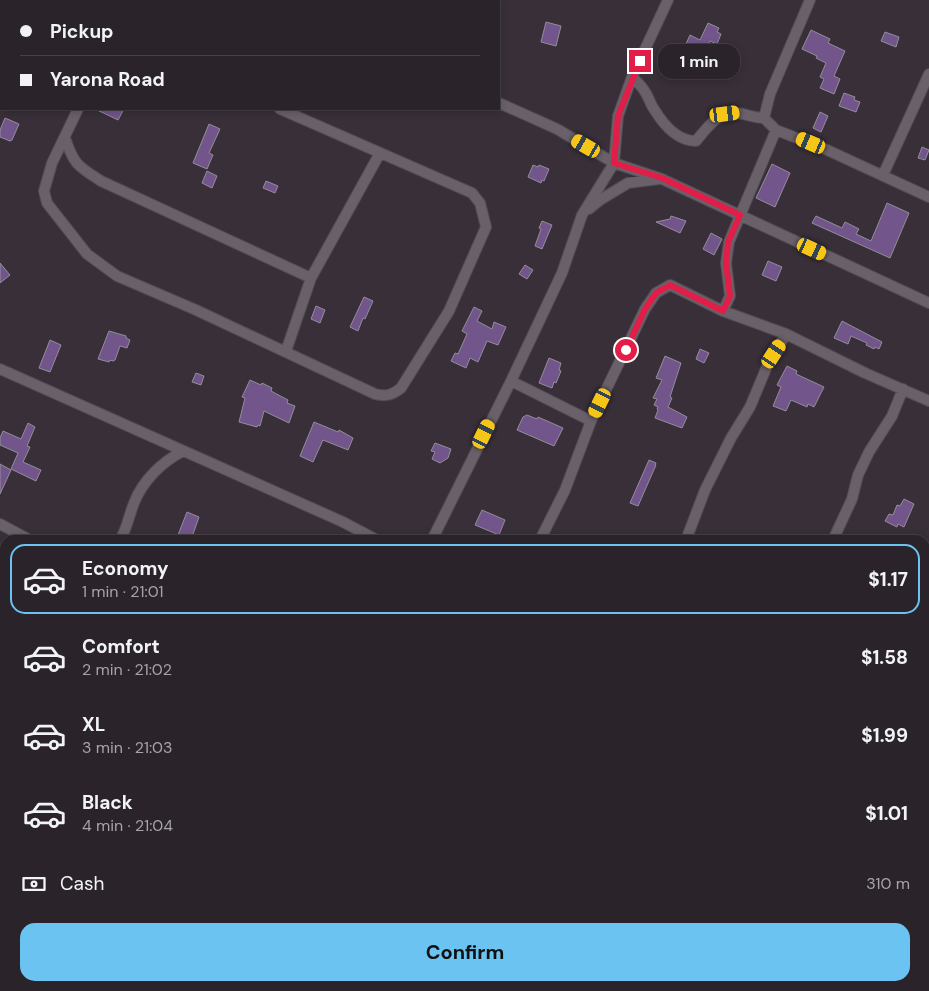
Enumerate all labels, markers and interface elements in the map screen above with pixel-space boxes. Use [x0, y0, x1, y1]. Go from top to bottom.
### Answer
text: Pickup [50, 19, 114, 44]
callout: 1 min [658, 44, 740, 78]
route end [629, 50, 651, 72]
text: 1 min [680, 51, 718, 72]
text: Yarona Road [50, 67, 165, 92]
car [709, 105, 740, 123]
car [794, 130, 827, 156]
car [569, 132, 602, 160]
car [795, 236, 828, 262]
car [759, 337, 788, 371]
route start [615, 339, 637, 361]
car [586, 386, 613, 420]
car [470, 417, 497, 451]
text: Economy [82, 556, 169, 581]
icon: car [22, 557, 67, 602]
text: $1.17 [868, 567, 908, 592]
text: 1 min · 21:01 [82, 581, 164, 602]
text: Comfort [82, 634, 160, 659]
icon: car [22, 635, 67, 680]
text: $1.58 [861, 645, 908, 670]
text: 2 min · 21:02 [82, 659, 172, 680]
text: XL [82, 712, 105, 737]
icon: car [22, 713, 67, 758]
text: $1.99 [861, 723, 908, 748]
text: 3 min · 21:03 [82, 737, 173, 758]
text: Black [82, 790, 133, 815]
icon: car [22, 791, 67, 836]
text: $1.01 [865, 801, 908, 826]
text: 4 min · 21:04 [82, 815, 173, 836]
icon: cash [20, 870, 48, 898]
text: Cash [60, 871, 104, 896]
text: 310 m [866, 873, 910, 894]
button: Confirm [20, 923, 910, 981]

